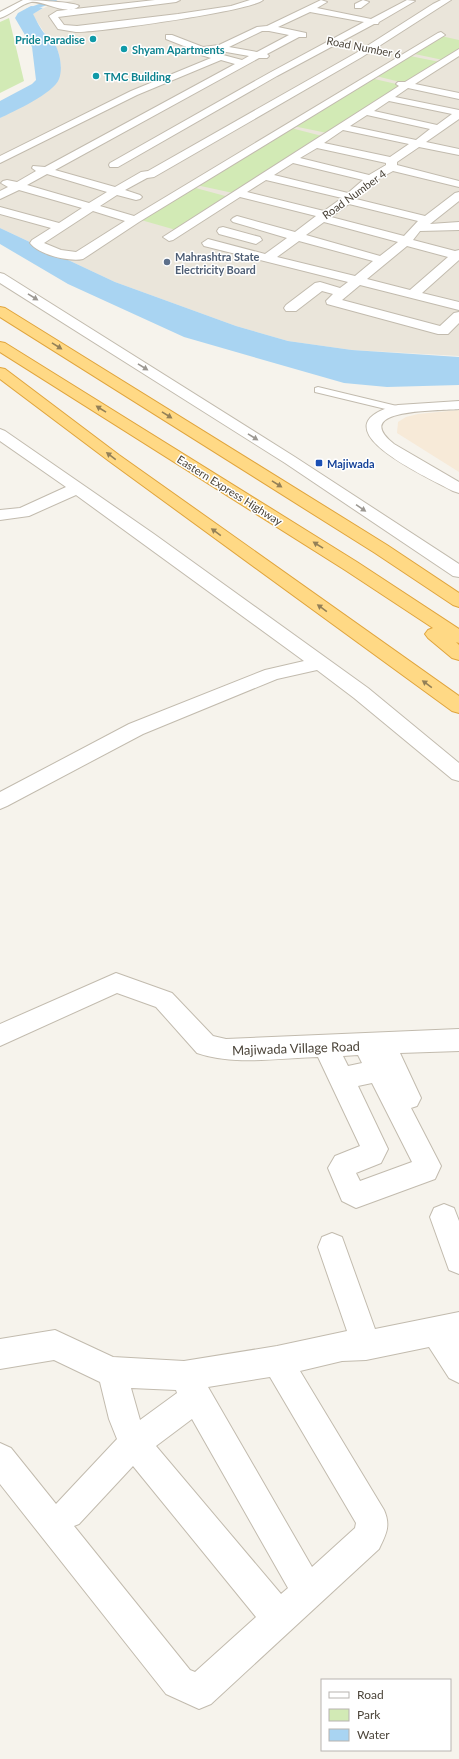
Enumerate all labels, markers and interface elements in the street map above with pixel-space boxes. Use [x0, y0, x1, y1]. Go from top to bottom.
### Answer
place label: Pride Paradise [15, 33, 85, 46]
street label: Road Number 6 [326, 33, 402, 61]
marker: Pride Paradise [88, 34, 98, 44]
place label: Shyam Apartments [132, 43, 225, 56]
marker: Shyam Apartments [119, 44, 129, 54]
place label: TMC Building [104, 70, 171, 83]
marker: TMC Building [91, 71, 101, 81]
street label: Road Number 4 [320, 166, 389, 221]
place label: Mahrashtra State Electricity Board [175, 250, 259, 276]
marker: Mahrashtra State Electricity Board [162, 257, 172, 267]
one-way arrow [27, 294, 39, 301]
one-way arrow [51, 343, 63, 350]
one-way arrow [138, 363, 148, 371]
one-way arrow [96, 405, 106, 413]
one-way arrow [161, 412, 173, 419]
one-way arrow [247, 433, 259, 440]
one-way arrow [105, 452, 116, 460]
street label: Eastern Express Highway [175, 452, 285, 528]
place label: Majiwada [327, 457, 375, 470]
marker: Majiwada [314, 458, 324, 468]
one-way arrow [271, 481, 283, 488]
one-way arrow [356, 504, 367, 512]
one-way arrow [211, 528, 222, 536]
one-way arrow [313, 541, 323, 549]
one-way arrow [316, 604, 327, 612]
one-way arrow [422, 680, 433, 688]
street label: Majiwada Village Road [232, 1038, 360, 1058]
legend [321, 1679, 451, 1751]
text: Road [357, 1687, 384, 1702]
text: Park [357, 1707, 381, 1722]
text: Water [357, 1727, 390, 1742]

